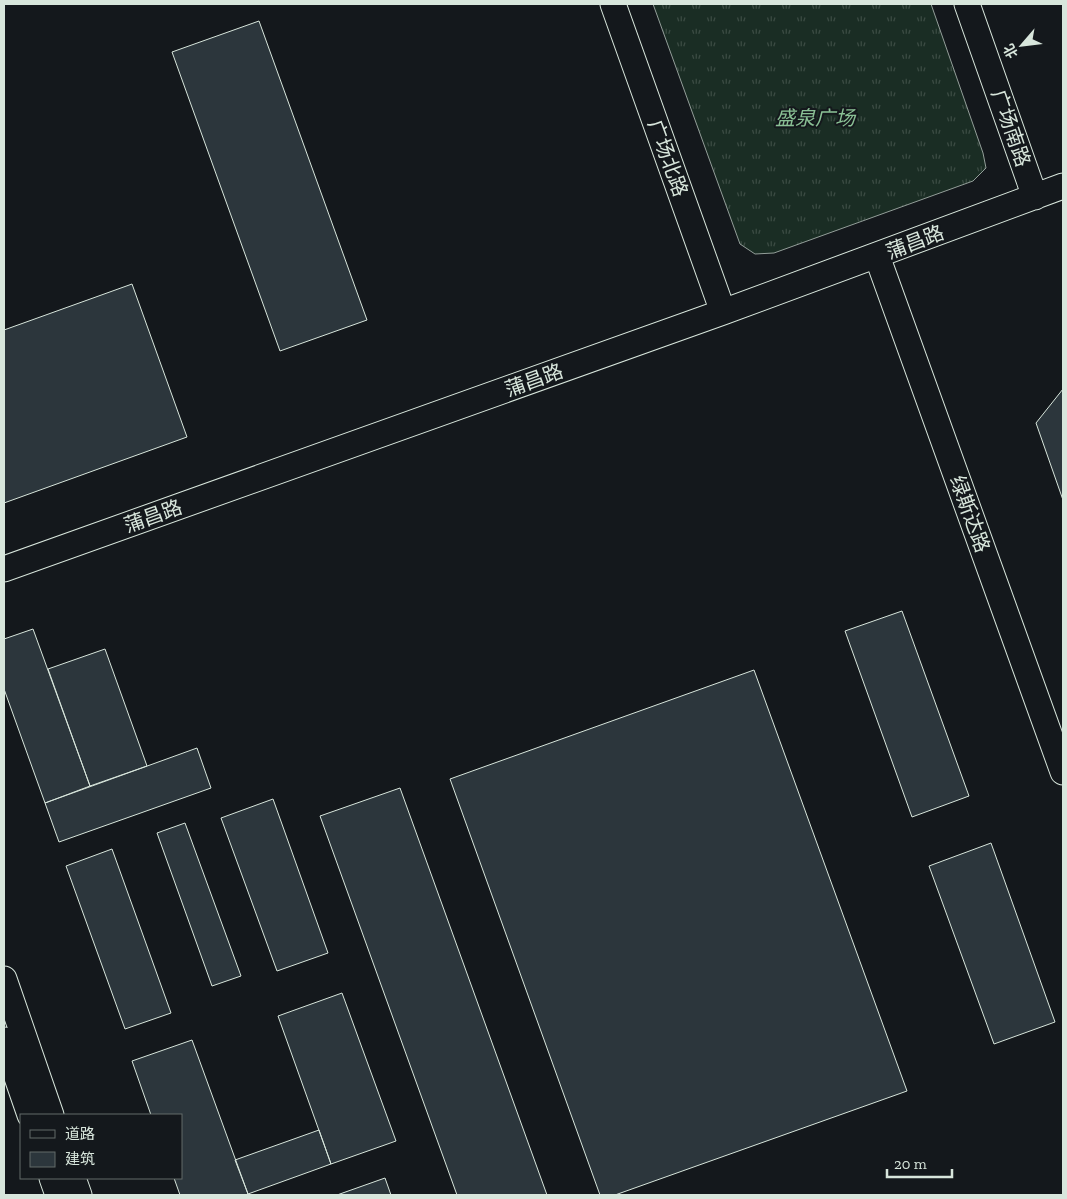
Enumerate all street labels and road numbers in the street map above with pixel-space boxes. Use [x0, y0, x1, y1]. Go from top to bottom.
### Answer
street label: 广场南路 [987, 86, 1035, 170]
street label: 广场北路 [643, 116, 693, 200]
street label: 蒲昌路 [883, 220, 947, 264]
street label: 蒲昌路 [502, 358, 566, 402]
street label: 绿斯达路 [945, 472, 995, 556]
street label: 蒲昌路 [121, 494, 185, 538]

